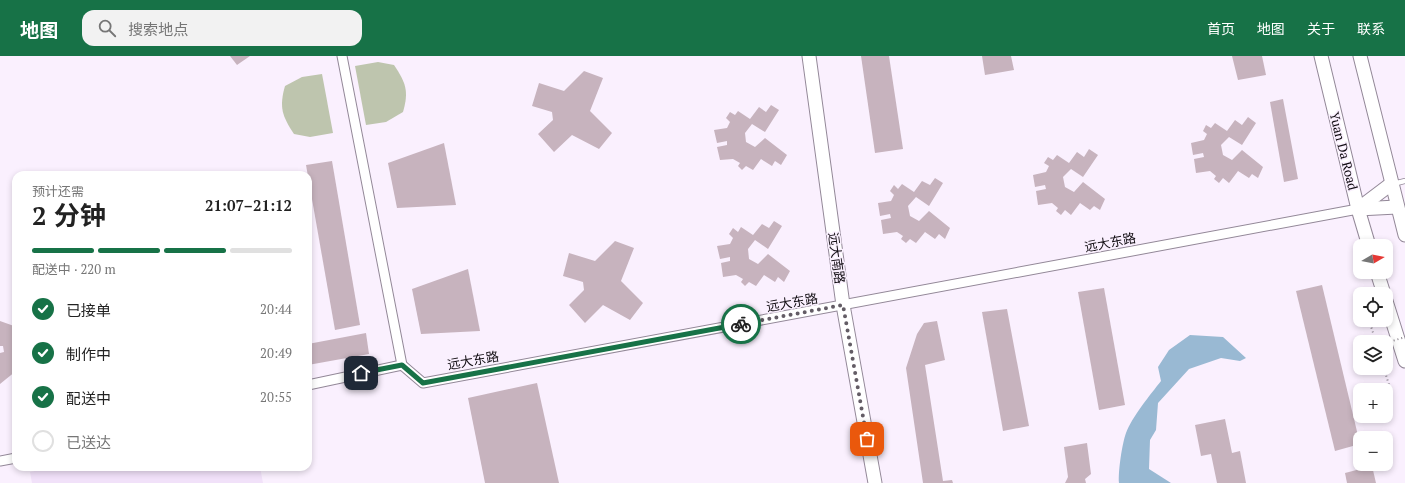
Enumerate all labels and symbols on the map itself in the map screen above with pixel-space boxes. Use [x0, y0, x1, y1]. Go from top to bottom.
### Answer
street label: Yuan Da Road [1326, 110, 1362, 192]
street label: 远大东路 [1083, 228, 1137, 256]
street label: 远大南路 [824, 231, 850, 285]
north arrow [1353, 239, 1393, 279]
street label: 远大东路 [765, 289, 819, 315]
courier [721, 304, 761, 344]
street label: 远大东路 [446, 347, 500, 373]
pin [344, 356, 378, 390]
pin [850, 422, 884, 456]

